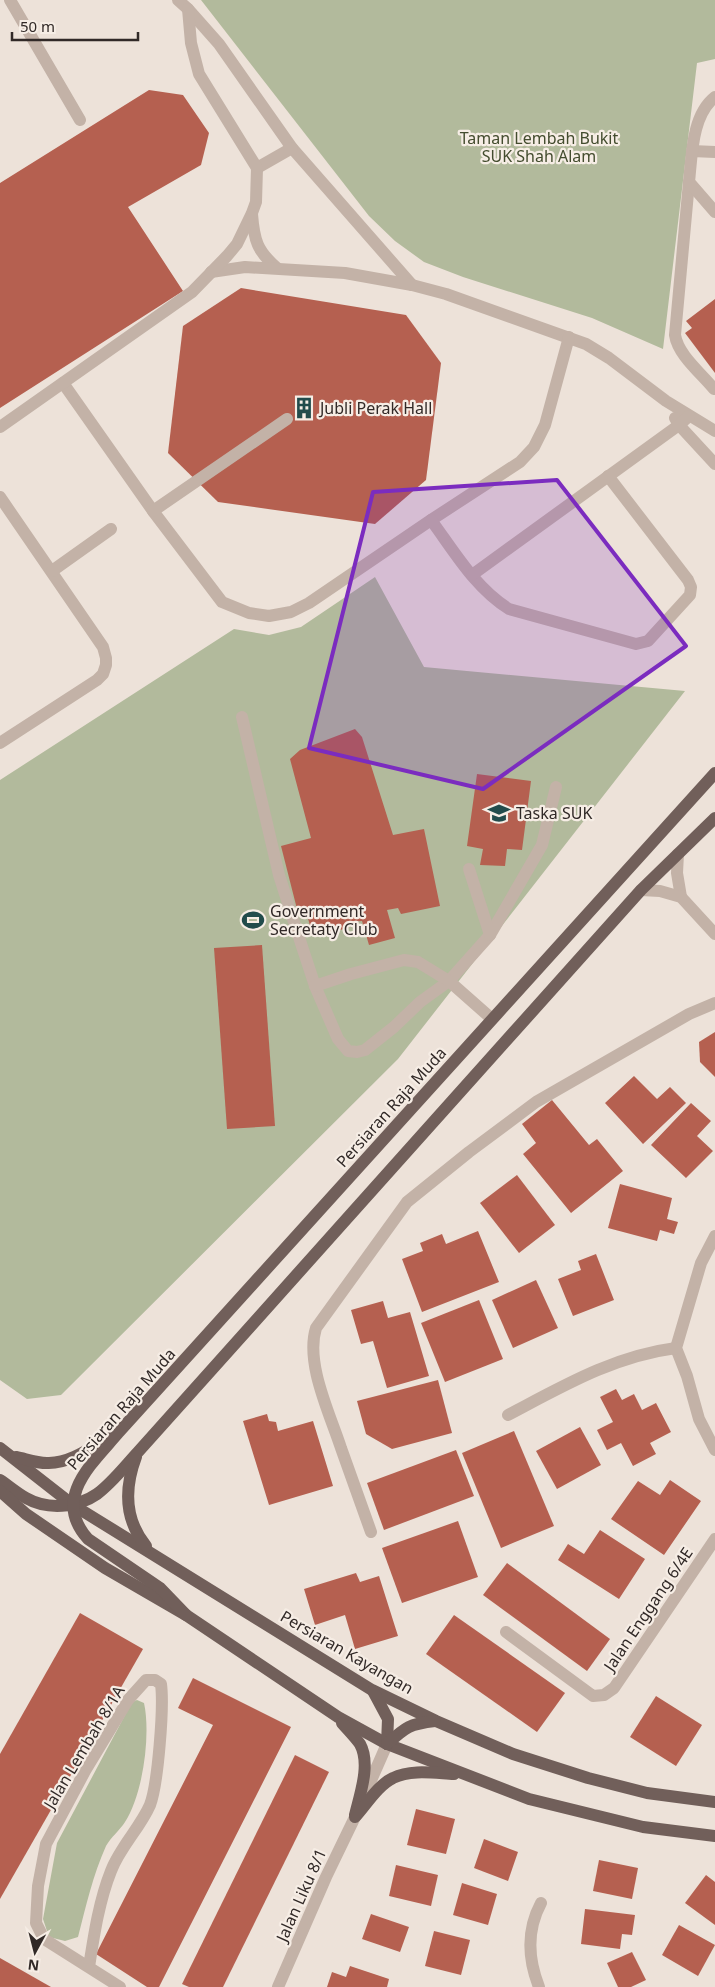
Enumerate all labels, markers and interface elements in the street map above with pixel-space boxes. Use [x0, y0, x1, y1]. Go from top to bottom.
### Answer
scale bar [12, 10, 139, 42]
text: 50 m [20, 16, 55, 36]
park label: Taman Lembah Bukit SUK Shah Alam [460, 127, 618, 167]
building icon: Jubli Perak Hall [291, 395, 317, 421]
place label: Jubli Perak Hall [318, 397, 432, 419]
school or university icon: Taska SUK [486, 800, 512, 826]
place label: Taska SUK [516, 802, 592, 824]
place label: Government Secretaty Club [270, 900, 378, 940]
sports icon: Government Secretaty Club [240, 907, 266, 933]
street label: Persiaran Raja Muda [331, 1042, 451, 1172]
street label: Persiaran Raja Muda [62, 1343, 180, 1475]
street label: Jalan Enggang 6/4E [597, 1543, 698, 1677]
street label: Persiaran Kayangan [277, 1605, 417, 1699]
street label: Jalan Lembah 8/1A [37, 1681, 130, 1814]
street label: Jalan Liku 8/1 [270, 1845, 331, 1947]
north arrow [10, 1927, 60, 1977]
text: N [27, 1955, 40, 1976]

